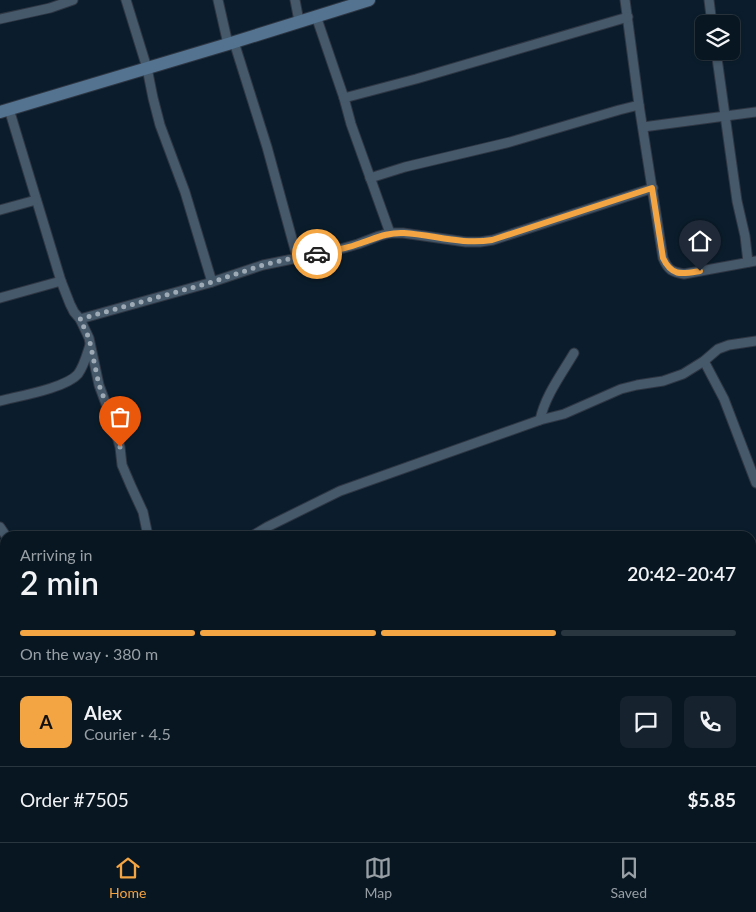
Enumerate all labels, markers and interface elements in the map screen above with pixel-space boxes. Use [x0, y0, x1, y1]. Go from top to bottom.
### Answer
map controls [695, 15, 740, 60]
button: layers [695, 15, 740, 60]
pin [679, 220, 721, 271]
icon: home [686, 227, 714, 255]
courier [292, 229, 342, 279]
icon: car [303, 240, 331, 268]
pin [99, 396, 141, 447]
icon: bag [106, 403, 134, 431]
text: Arriving in [20, 545, 93, 564]
text: 20:42–20:47 [627, 562, 736, 585]
text: 2 min [20, 563, 99, 602]
text: On the way · 380 m [20, 644, 158, 663]
button: chat [620, 696, 672, 748]
button: phone [684, 696, 736, 748]
text: Alex [84, 701, 122, 724]
text: A [39, 710, 53, 733]
text: Courier · 4.5 [84, 724, 171, 743]
text: Order #7505 [20, 788, 129, 811]
text: $5.85 [687, 788, 736, 811]
tab: Home [109, 854, 146, 901]
tab: Map [364, 854, 392, 901]
tab: Saved [610, 854, 647, 901]

